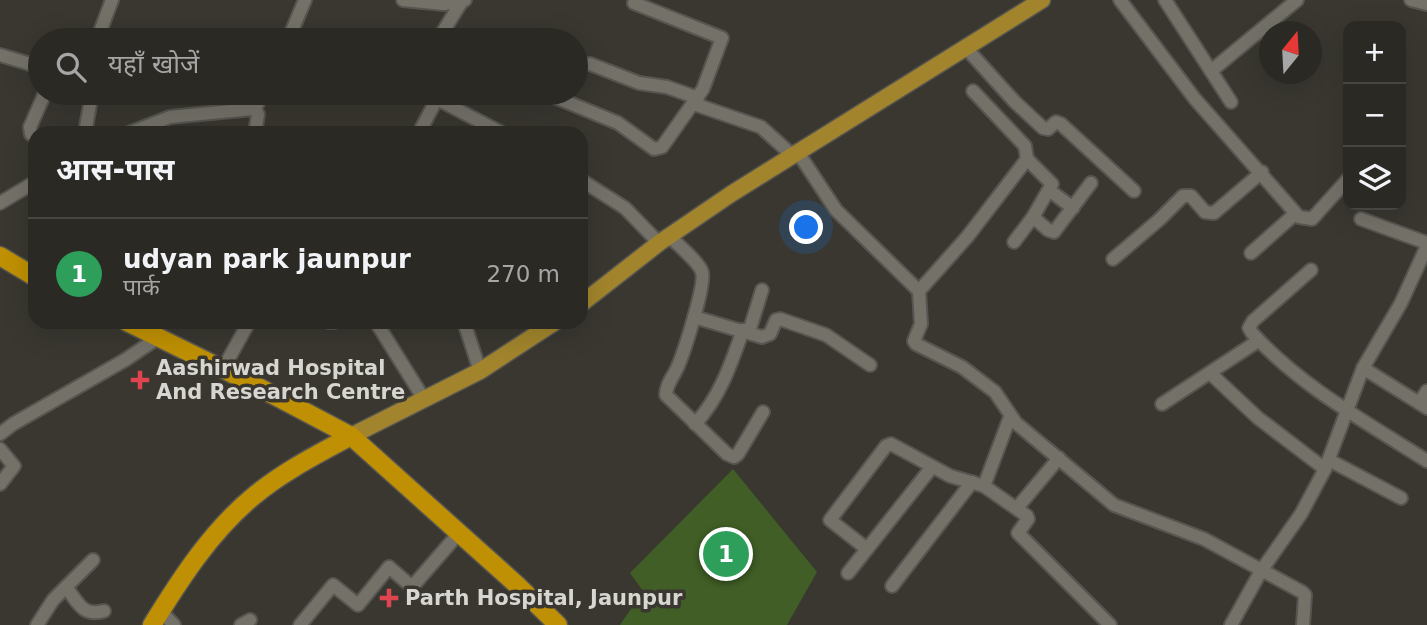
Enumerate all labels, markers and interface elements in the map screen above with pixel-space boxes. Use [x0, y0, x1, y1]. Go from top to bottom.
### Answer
north arrow [1259, 21, 1322, 84]
map controls [1343, 21, 1406, 210]
button: + [1343, 21, 1406, 84]
search box [28, 28, 588, 105]
icon: search [52, 48, 90, 86]
text: यहाँ खोजें [108, 49, 199, 79]
button: − [1343, 84, 1406, 147]
button: layers [1343, 147, 1406, 210]
text: आस-पास [56, 152, 174, 187]
your location [789, 210, 823, 244]
text: udyan park jaunpur [123, 244, 411, 274]
text: 1 [71, 261, 87, 287]
text: 270 m [486, 261, 560, 287]
text: पार्क [123, 274, 160, 300]
place label: Aashirwad Hospital And Research Centre [156, 356, 405, 404]
marker: Aashirwad Hospital And Research Centre [130, 370, 150, 390]
pin: 1 [703, 528, 749, 580]
place label: Parth Hospital, Jaunpur [405, 586, 683, 610]
marker: Parth Hospital, Jaunpur [379, 588, 399, 608]

